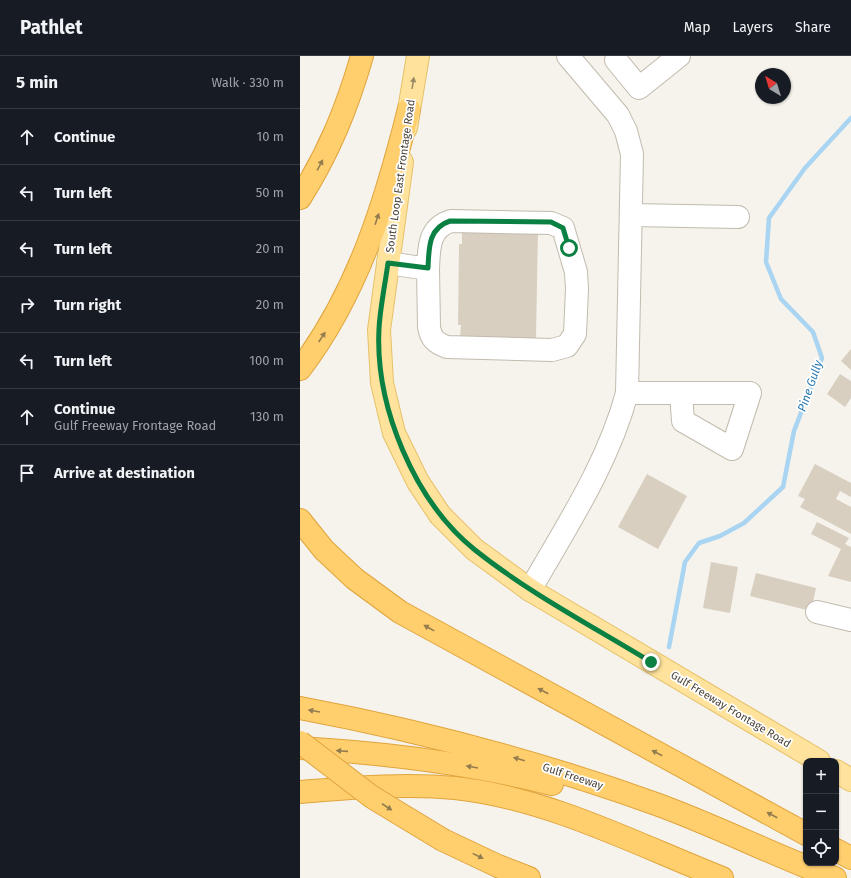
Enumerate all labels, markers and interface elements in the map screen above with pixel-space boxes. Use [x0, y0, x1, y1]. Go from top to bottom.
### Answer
text: Pathlet [20, 16, 83, 39]
text: Map [684, 19, 710, 36]
text: Layers [732, 19, 773, 36]
text: Share [795, 19, 831, 36]
north arrow [755, 68, 791, 104]
text: 5 min [16, 72, 58, 93]
text: Walk · 330 m [211, 75, 284, 90]
one-way arrow [410, 77, 416, 89]
street label: South Loop East Frontage Road [383, 99, 418, 254]
icon: ahead [16, 126, 38, 148]
text: Continue [54, 128, 115, 146]
text: 10 m [257, 129, 284, 144]
one-way arrow [317, 159, 323, 170]
icon: left [16, 182, 38, 204]
text: Turn left [54, 184, 112, 202]
text: 50 m [256, 185, 284, 200]
one-way arrow [375, 213, 381, 225]
icon: left [16, 238, 38, 260]
route start [560, 239, 578, 257]
text: Turn left [54, 240, 112, 258]
text: 20 m [256, 241, 284, 256]
icon: right [16, 294, 38, 316]
text: Turn right [54, 296, 121, 314]
text: 20 m [256, 297, 284, 312]
one-way arrow [319, 331, 326, 343]
icon: left [16, 350, 38, 372]
text: Turn left [54, 352, 112, 370]
text: 100 m [249, 353, 284, 368]
water label: Pine Gully [795, 357, 826, 414]
text: Continue [54, 400, 115, 418]
icon: ahead [16, 406, 38, 428]
text: 130 m [250, 409, 284, 424]
text: Gulf Freeway Frontage Road [54, 418, 216, 433]
icon: arrive [16, 462, 38, 484]
text: Arrive at destination [54, 464, 195, 482]
one-way arrow [424, 625, 435, 632]
route end [642, 653, 660, 671]
street label: Gulf Freeway Frontage Road [669, 668, 793, 750]
one-way arrow [537, 688, 549, 695]
one-way arrow [308, 708, 320, 714]
one-way arrow [336, 747, 348, 754]
one-way arrow [652, 750, 663, 757]
one-way arrow [513, 756, 525, 762]
map controls [803, 758, 839, 866]
button: + [803, 758, 839, 794]
street label: Gulf Freeway [541, 761, 605, 793]
one-way arrow [466, 763, 479, 769]
button: − [803, 794, 839, 830]
one-way arrow [382, 803, 392, 811]
one-way arrow [766, 812, 778, 819]
button: locate [803, 830, 839, 866]
one-way arrow [472, 853, 484, 859]

